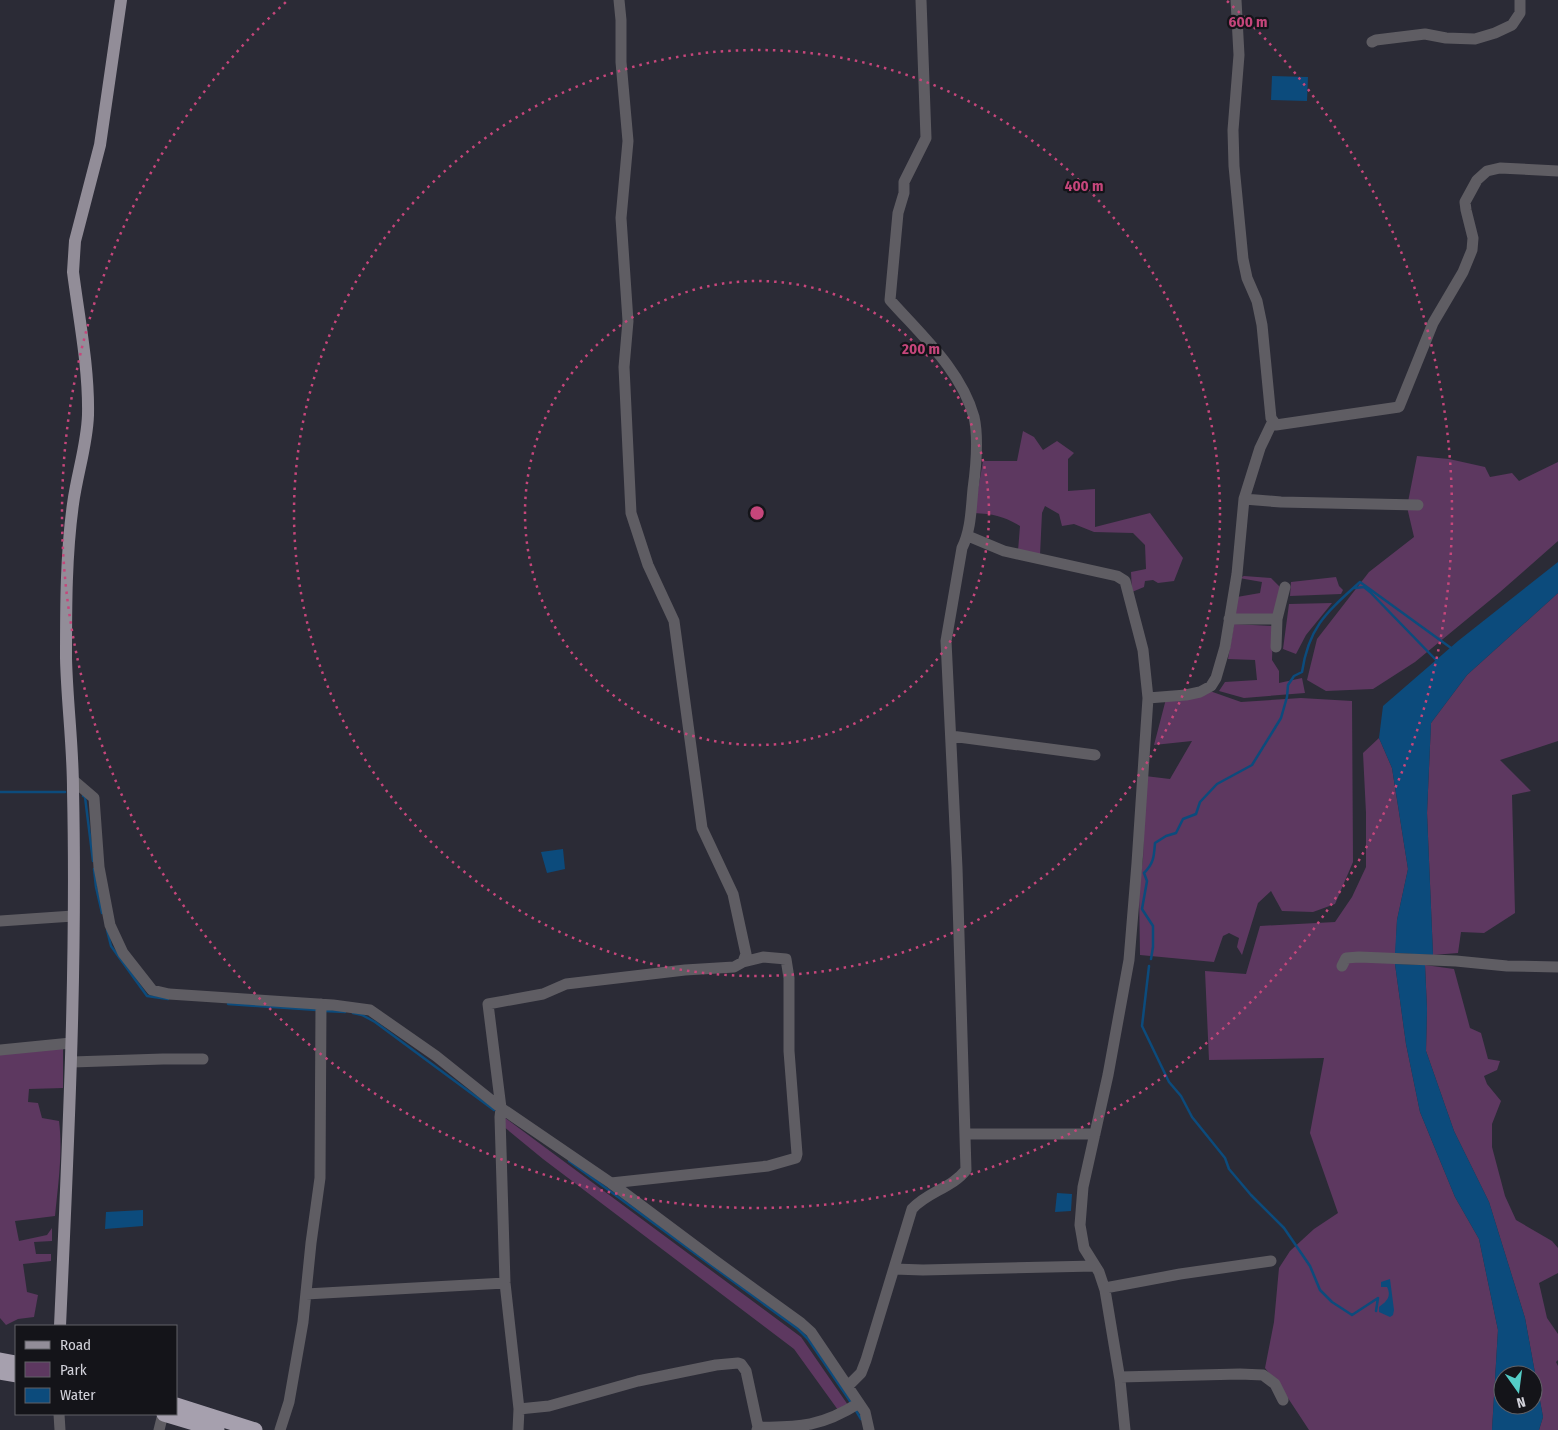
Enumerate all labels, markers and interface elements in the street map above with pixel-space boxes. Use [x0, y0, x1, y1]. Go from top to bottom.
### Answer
text: 600 m [1229, 13, 1267, 31]
text: 400 m [1065, 177, 1103, 195]
text: 200 m [901, 340, 940, 358]
centre of rings [748, 504, 766, 522]
legend [15, 1325, 178, 1415]
text: Road [60, 1336, 91, 1354]
text: Park [60, 1361, 87, 1379]
north arrow [1493, 1365, 1543, 1415]
text: Water [60, 1386, 96, 1404]
text: N [1515, 1393, 1527, 1411]

